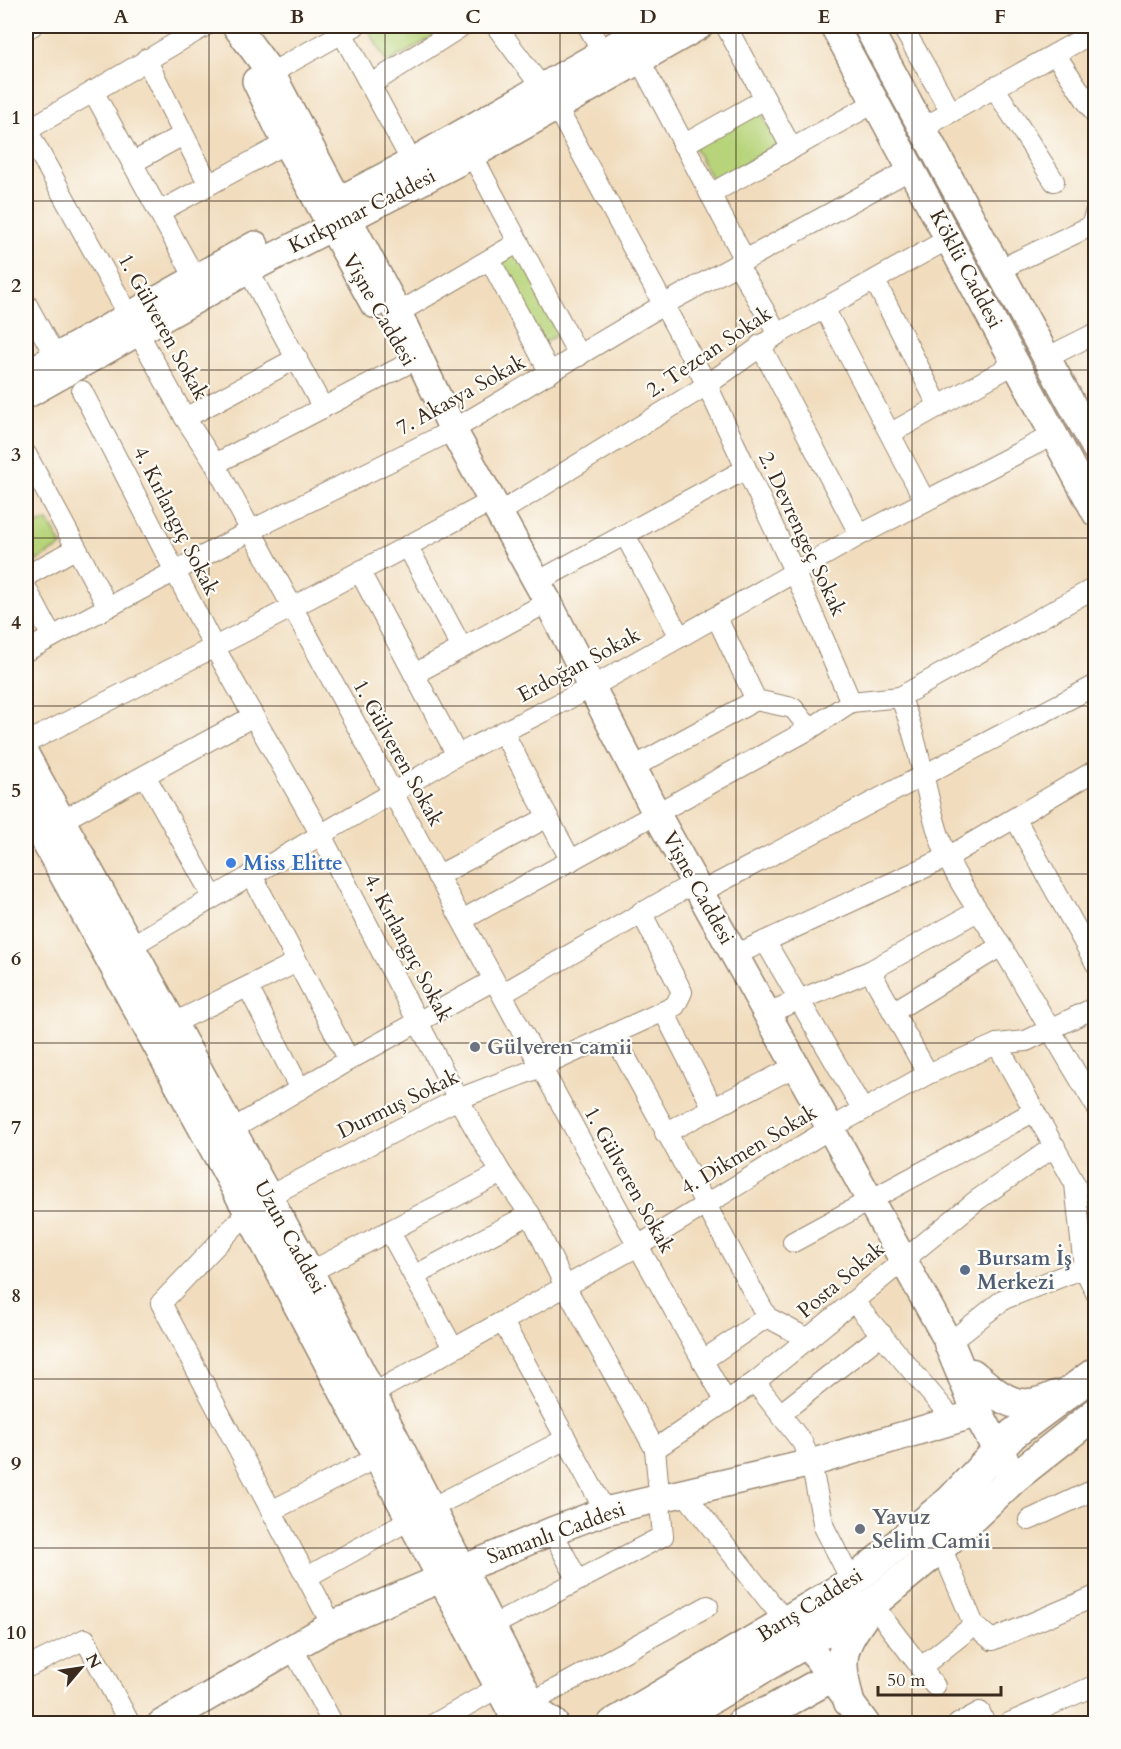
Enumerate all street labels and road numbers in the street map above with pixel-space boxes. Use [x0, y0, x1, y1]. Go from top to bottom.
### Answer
street label: Kırkpınar Caddesi [283, 161, 441, 261]
street label: Köklü Caddesi [923, 205, 1010, 334]
street label: 1. Gülveren Sokak [111, 248, 216, 406]
street label: Vişne Caddesi [335, 248, 423, 372]
street label: 2. Tezcan Sokak [640, 299, 778, 405]
street label: 7. Akasya Sokak [391, 347, 531, 442]
street label: 4. Kırlangıç Sokak [126, 442, 226, 601]
street label: 2. Devrengeç Sokak [751, 447, 853, 621]
street label: Erdoğan Sokak [513, 620, 646, 709]
street label: 1. Gülveren Sokak [346, 674, 451, 832]
street label: Vişne Caddesi [655, 826, 741, 950]
street label: 4. Kırlangıç Sokak [357, 869, 460, 1028]
street label: Durmuş Sokak [332, 1062, 464, 1146]
street label: 4. Dikmen Sokak [675, 1097, 823, 1202]
street label: 1. Gülveren Sokak [577, 1101, 682, 1259]
street label: Uzun Caddesi [247, 1175, 333, 1299]
street label: Posta Sokak [791, 1234, 891, 1325]
street label: Samanlı Caddesi [483, 1495, 629, 1571]
street label: Barış Caddesi [752, 1561, 868, 1649]

